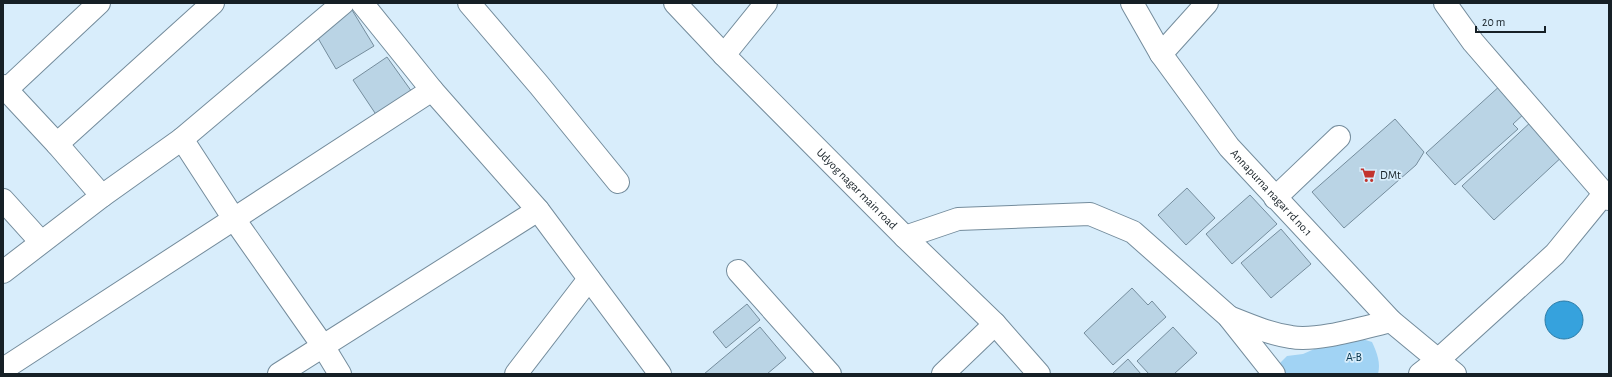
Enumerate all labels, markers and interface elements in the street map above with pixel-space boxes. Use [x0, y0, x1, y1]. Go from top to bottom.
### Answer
scale bar [1476, 8, 1545, 34]
text: 20 m [1482, 16, 1505, 28]
street label: Udyog nagar main road [814, 146, 900, 231]
street label: Annapurna nagar rd no.1 [1228, 147, 1314, 238]
supermarket icon: DMt [1359, 166, 1377, 184]
place label: DMt [1380, 169, 1401, 181]
park label: A-B [1346, 351, 1362, 363]

